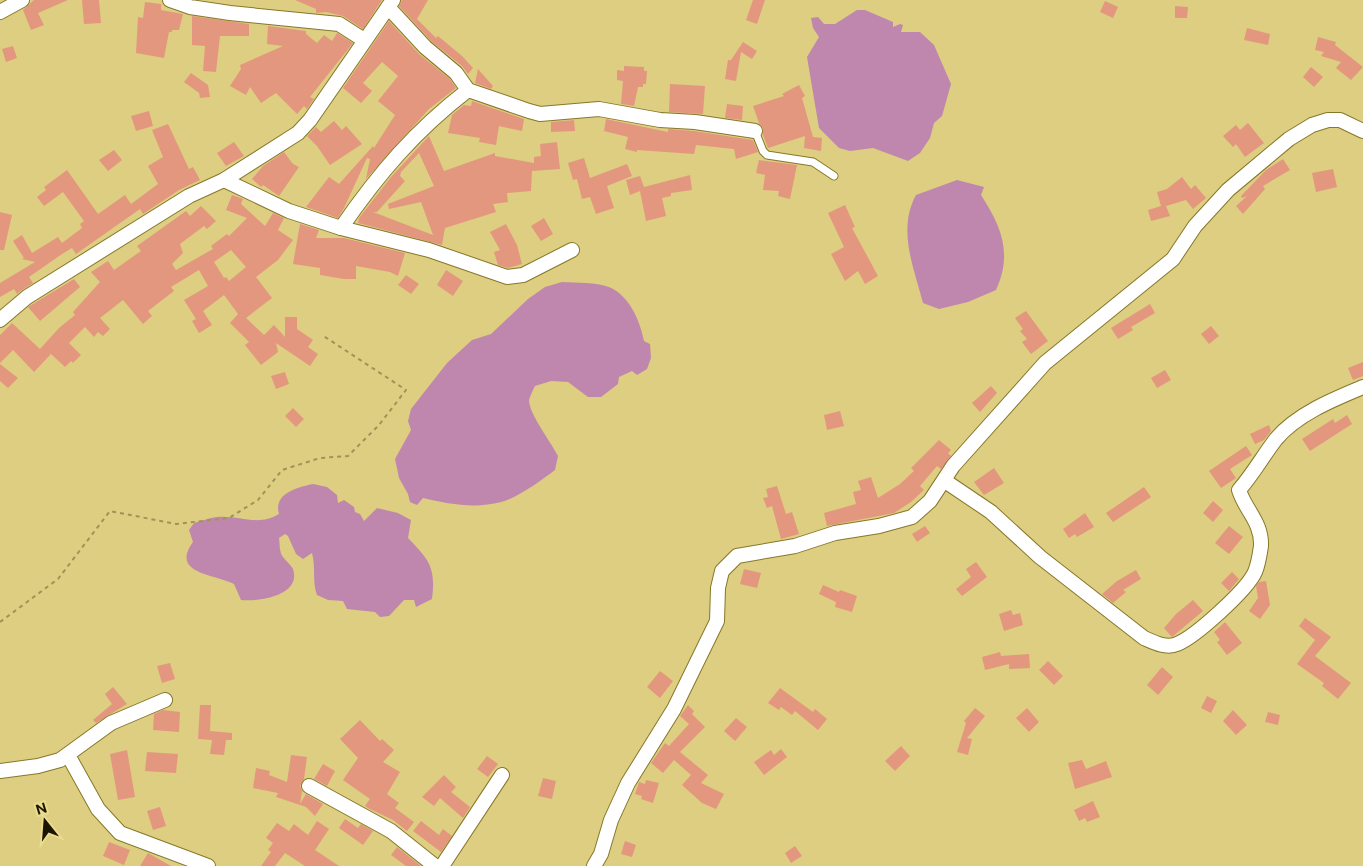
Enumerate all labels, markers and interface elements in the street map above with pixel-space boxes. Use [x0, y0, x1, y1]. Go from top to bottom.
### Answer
north arrow [20, 796, 70, 846]
text: N [34, 799, 49, 818]

